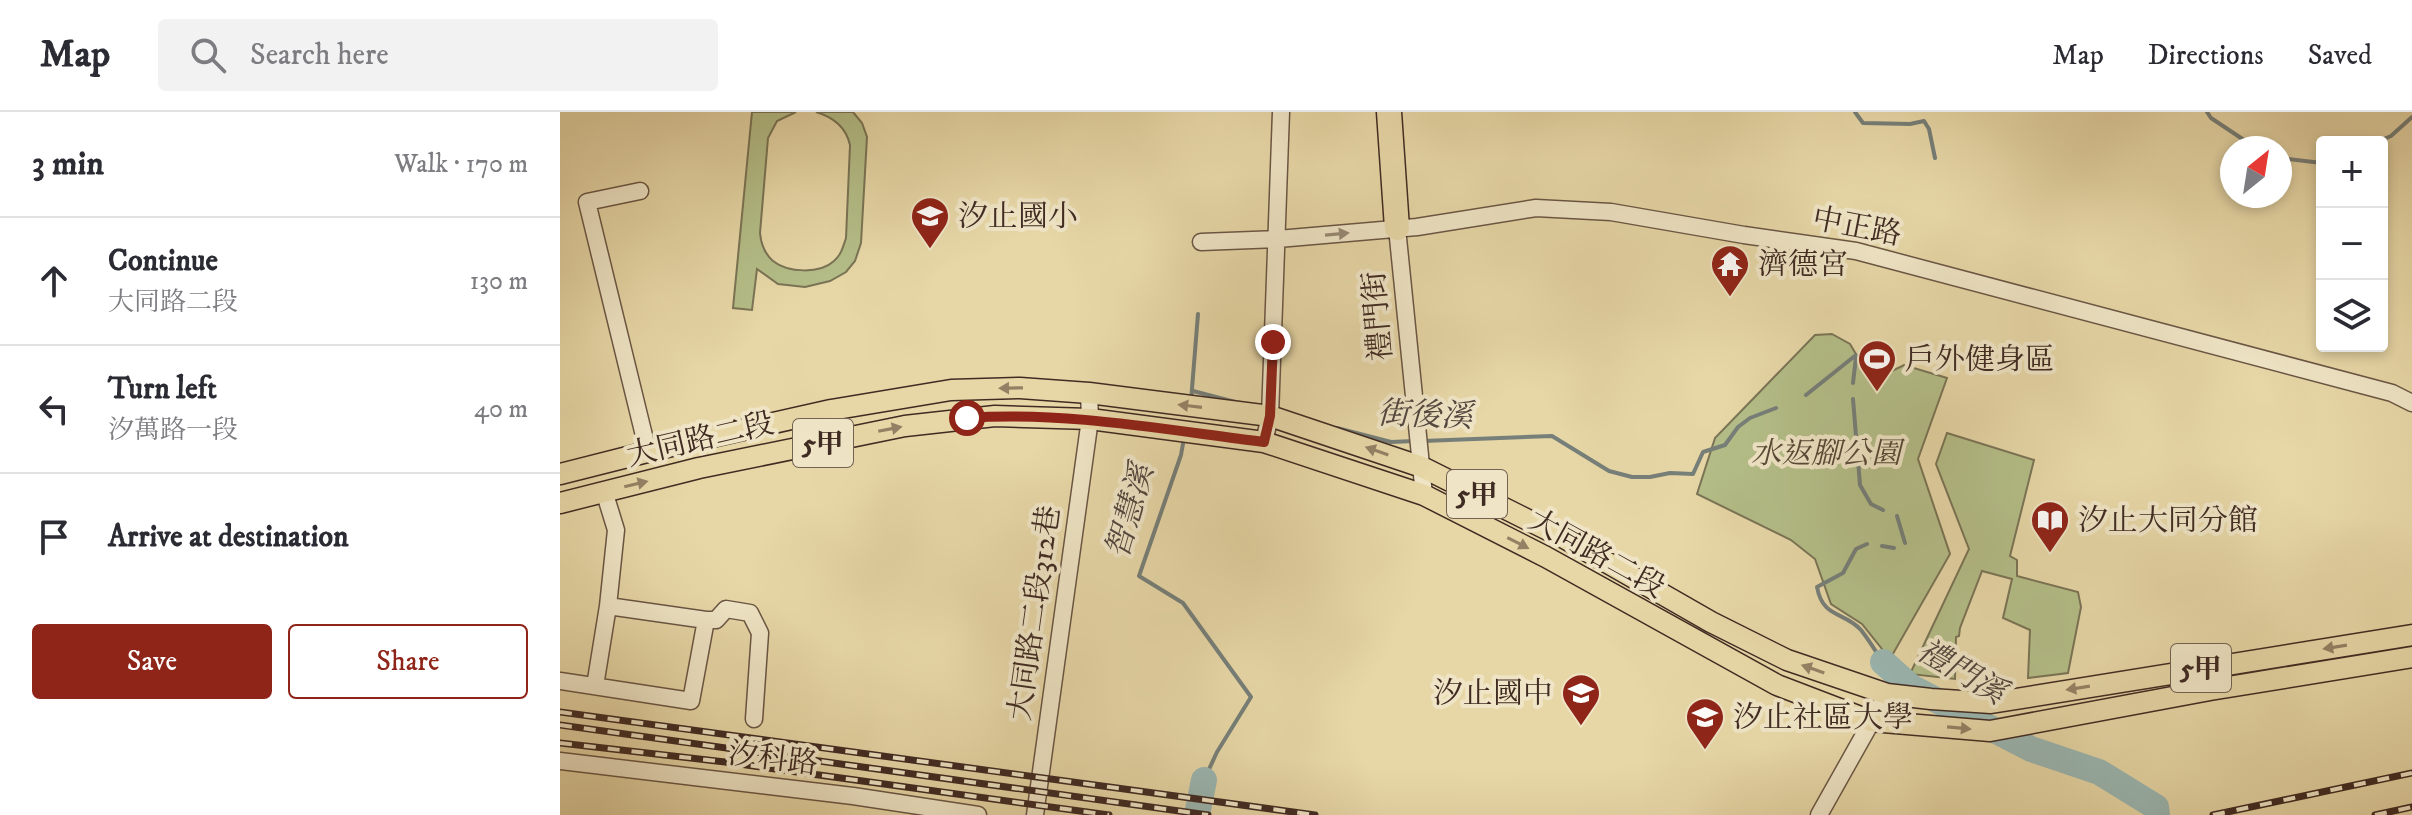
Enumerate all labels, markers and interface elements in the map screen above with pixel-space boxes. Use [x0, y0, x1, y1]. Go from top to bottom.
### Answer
search box [158, 19, 718, 91]
text: Map [40, 31, 110, 79]
icon: search [186, 33, 230, 77]
text: Search here [250, 37, 389, 74]
text: Map [2052, 38, 2104, 73]
text: Directions [2148, 38, 2264, 73]
text: Saved [2308, 38, 2372, 73]
north arrow [2220, 136, 2292, 208]
map controls [2316, 136, 2388, 352]
button: + [2316, 136, 2388, 208]
text: 3 min [32, 143, 104, 185]
text: Walk · 170 m [394, 148, 528, 181]
school or university icon: 汐止國小 [909, 195, 951, 250]
place label: 汐止國小 [958, 199, 1078, 236]
street label: 中正路 [1809, 201, 1904, 254]
button: − [2316, 208, 2388, 280]
one-way arrow [1325, 227, 1350, 240]
text: Continue [108, 243, 218, 280]
temple icon: 濟德宮 [1709, 243, 1751, 298]
place label: 濟德宮 [1758, 247, 1848, 284]
icon: ahead [32, 259, 76, 303]
text: 130 m [470, 265, 528, 298]
street label: 禮門街 [1356, 269, 1401, 362]
button: layers [2316, 280, 2388, 352]
text: 大同路二段 [108, 286, 238, 319]
route end [1255, 324, 1291, 360]
sports icon: 戶外健身區 [1856, 338, 1898, 393]
place label: 戶外健身區 [1905, 342, 2055, 379]
text: Turn left [108, 371, 217, 408]
one-way arrow [998, 382, 1023, 395]
icon: left [32, 387, 76, 431]
text: 40 m [474, 393, 528, 426]
water label: 街後溪 [1376, 394, 1477, 438]
one-way arrow [1177, 399, 1202, 412]
route start [949, 400, 985, 436]
street label: 大同路二段 [623, 406, 778, 475]
text: 汐萬路一段 [108, 414, 238, 447]
road number: 5甲 [793, 419, 853, 467]
one-way arrow [877, 422, 902, 435]
park label: 水返腳公園 [1751, 436, 1905, 473]
one-way arrow [1364, 445, 1388, 457]
water label: 智慧溪 [1098, 457, 1164, 563]
road number: 5甲 [1447, 470, 1507, 518]
one-way arrow [623, 477, 648, 490]
library icon: 汐止大同分館 [2029, 499, 2071, 554]
street label: 大同路二段 [1522, 502, 1671, 607]
street label: 大同路二段312巷 [1002, 503, 1069, 723]
place label: 汐止大同分館 [2078, 503, 2258, 540]
icon: arrive [32, 515, 76, 559]
text: Arrive at destination [108, 519, 349, 556]
one-way arrow [1507, 536, 1530, 550]
button: Save [32, 624, 272, 699]
button: Share [288, 624, 528, 699]
water label: 禮門溪 [1909, 631, 2015, 716]
one-way arrow [2322, 641, 2347, 654]
road number: 5甲 [2171, 644, 2231, 692]
one-way arrow [1801, 662, 1825, 674]
school or university icon: 汐止國中 [1560, 672, 1602, 727]
place label: 汐止國中 [1433, 676, 1553, 713]
one-way arrow [2065, 683, 2090, 695]
school or university icon: 汐止社區大學 [1684, 696, 1726, 751]
place label: 汐止社區大學 [1733, 700, 1913, 737]
one-way arrow [1947, 722, 1972, 735]
street label: 汐科路 [726, 736, 820, 783]

